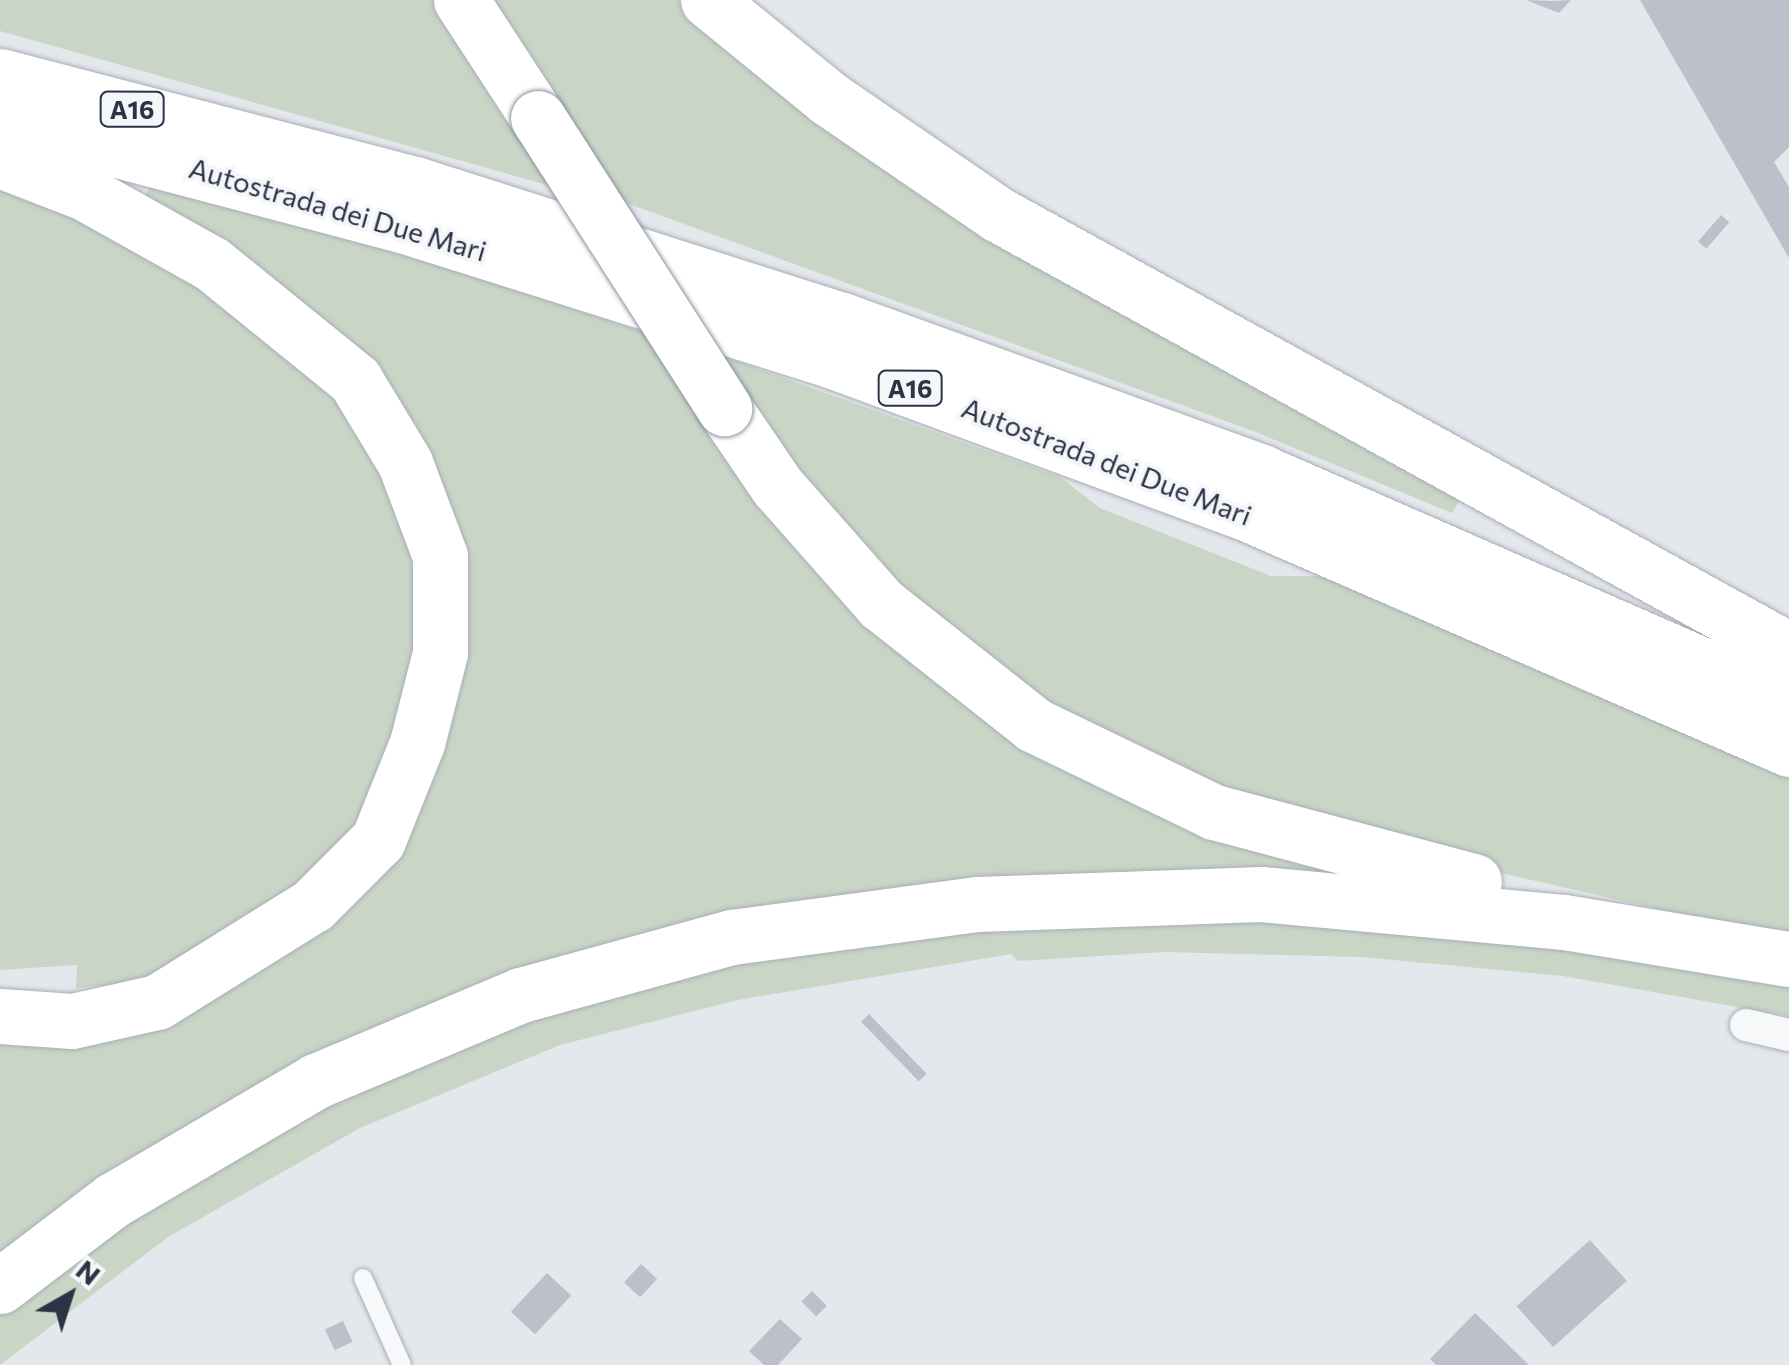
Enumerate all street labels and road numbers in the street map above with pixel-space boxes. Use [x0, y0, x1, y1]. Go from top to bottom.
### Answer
road number: A16 [100, 89, 164, 129]
street label: Autostrada dei Due Mari [185, 150, 491, 268]
road number: A16 [878, 368, 942, 408]
street label: Autostrada dei Due Mari [957, 390, 1257, 532]

